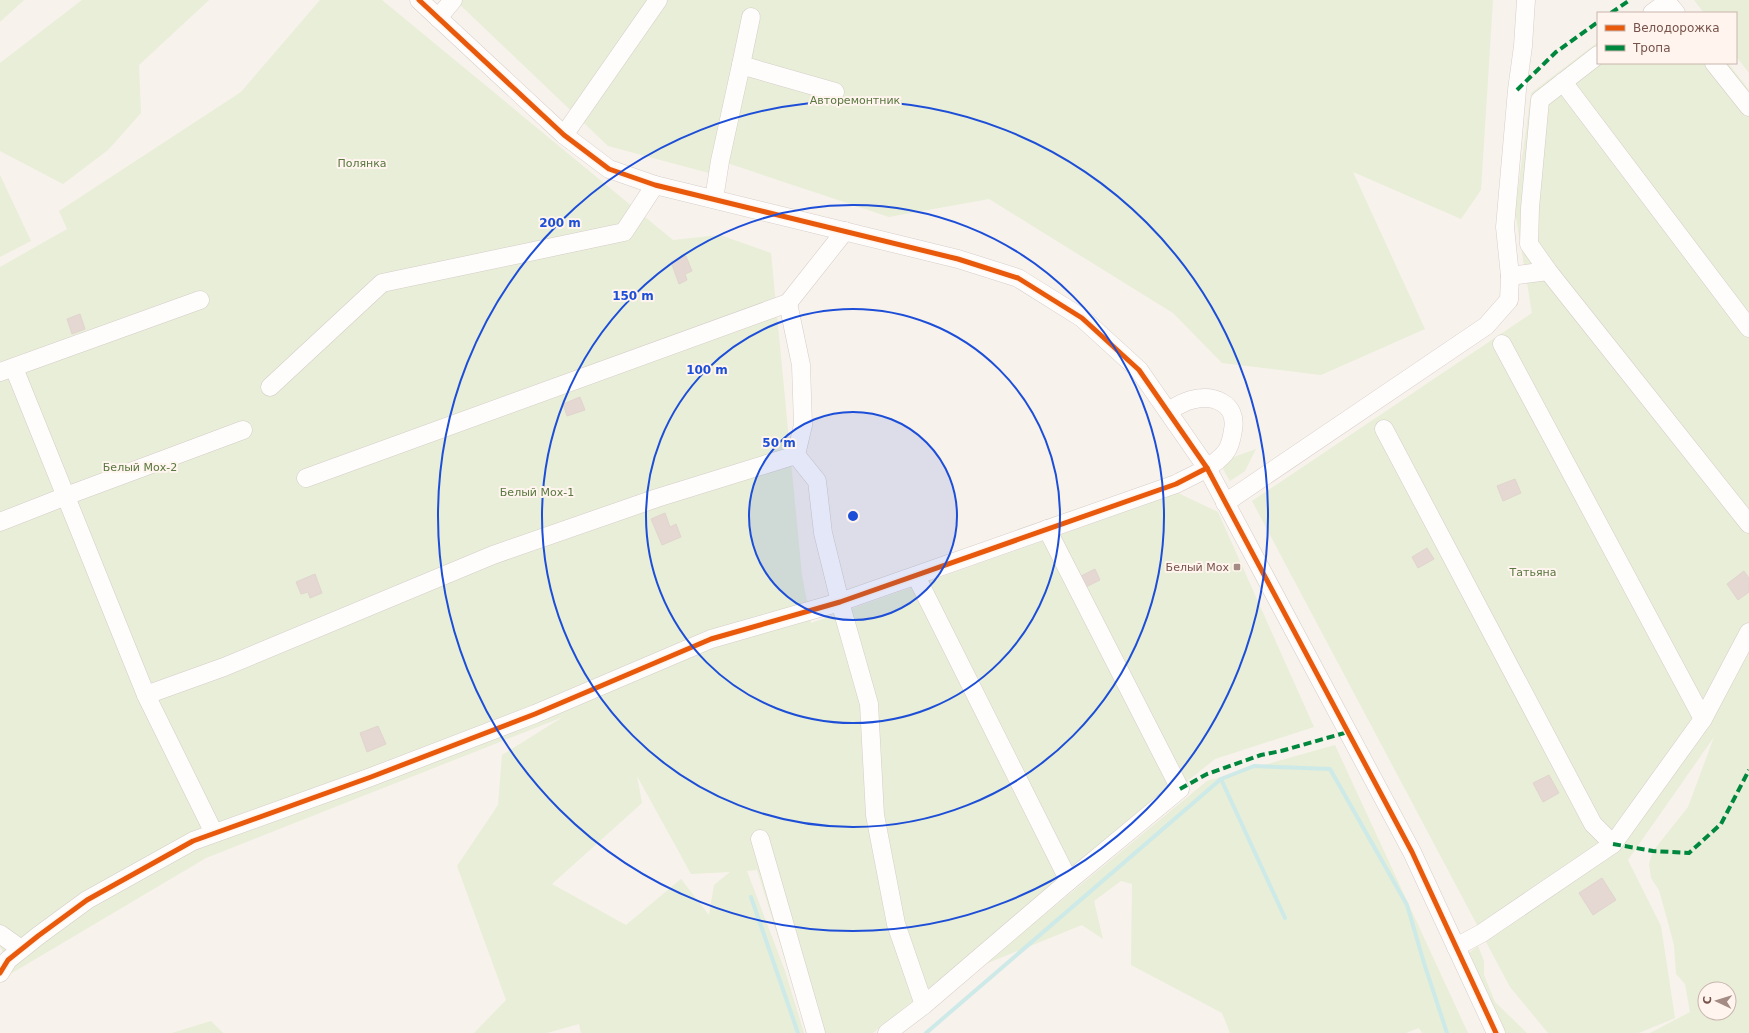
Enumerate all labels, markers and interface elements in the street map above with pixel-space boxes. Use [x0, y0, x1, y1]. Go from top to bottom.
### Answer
legend [1597, 12, 1737, 64]
text: Велодорожка [1633, 21, 1720, 35]
text: Тропа [1632, 41, 1671, 55]
park label: Авторемонтник [810, 94, 901, 107]
park label: Полянка [337, 157, 387, 170]
text: 200 m [539, 216, 581, 230]
text: 150 m [612, 289, 654, 303]
text: 100 m [686, 363, 728, 377]
text: 50 m [762, 436, 796, 450]
park label: Белый Мох-2 [103, 461, 177, 474]
park label: Белый Мох-1 [500, 486, 574, 499]
centre of rings [846, 509, 860, 523]
place label: Белый Мох [1166, 561, 1229, 574]
marker: Белый Мох [1232, 562, 1242, 572]
park label: Татьяна [1509, 566, 1556, 579]
north arrow [1697, 981, 1737, 1021]
text: С [1701, 996, 1714, 1005]

